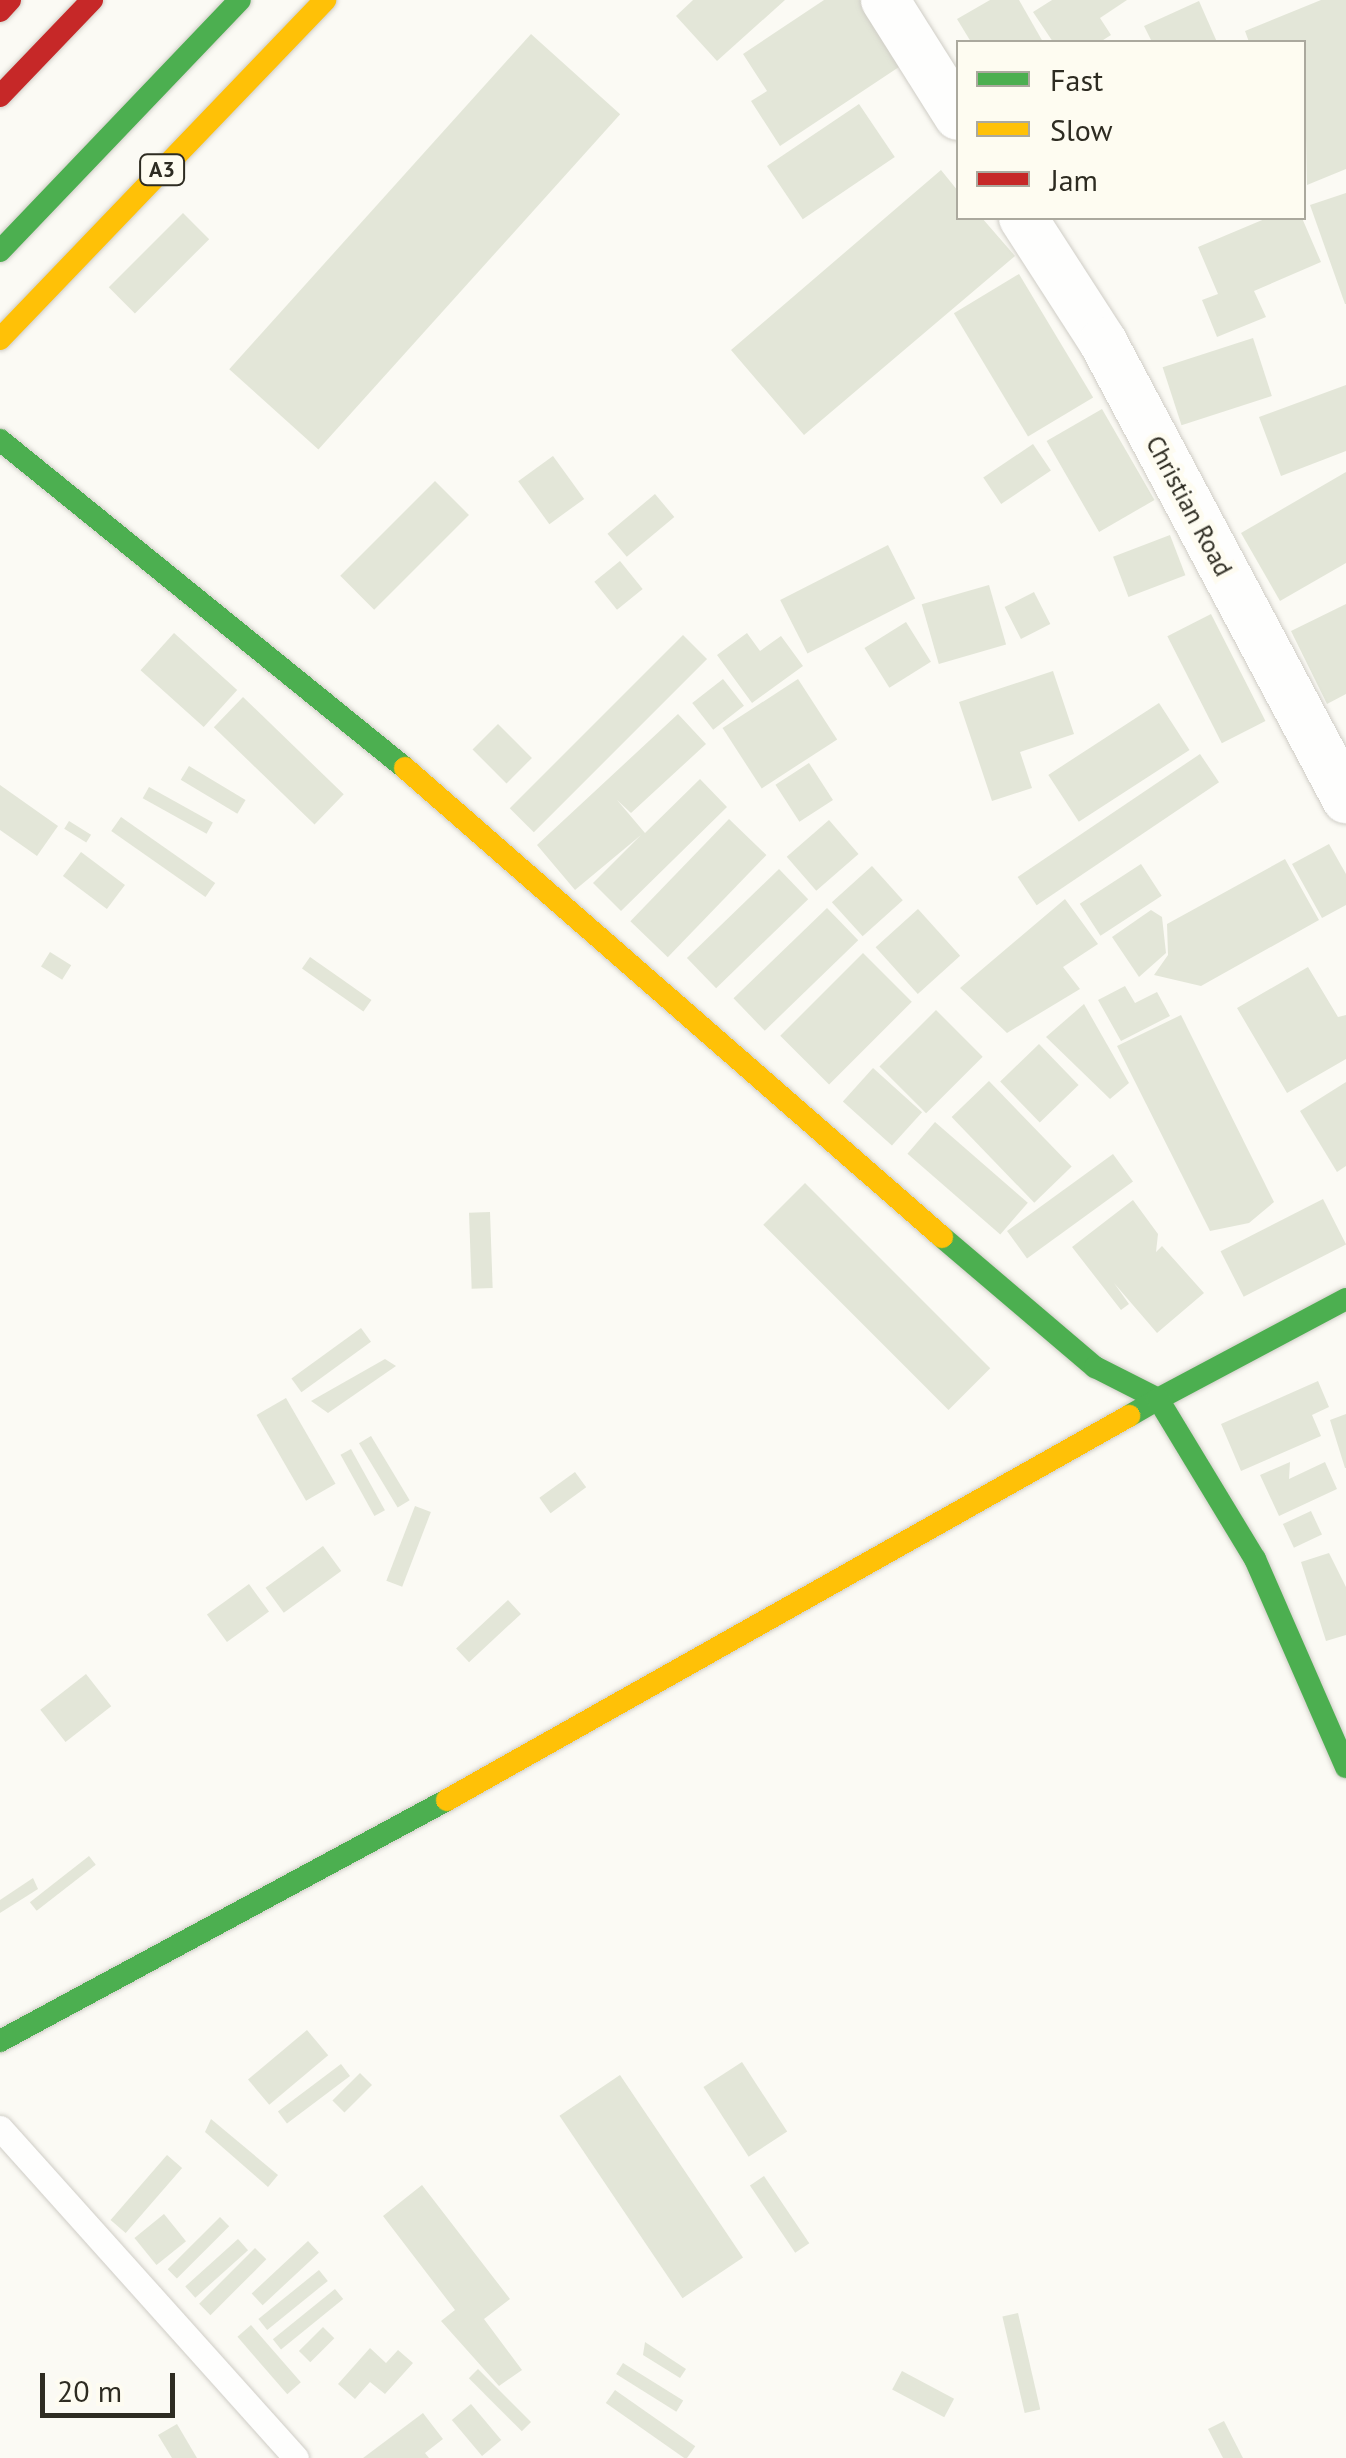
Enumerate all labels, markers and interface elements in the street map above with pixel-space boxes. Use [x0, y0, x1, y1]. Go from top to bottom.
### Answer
legend [956, 40, 1306, 220]
text: Fast [1050, 60, 1103, 99]
text: Slow [1050, 110, 1113, 149]
road number: A3 [137, 153, 187, 187]
text: Jam [1050, 160, 1098, 199]
street label: Christian Road [1139, 431, 1239, 581]
scale bar [45, 2353, 180, 2415]
text: 20 m [57, 2371, 122, 2410]

